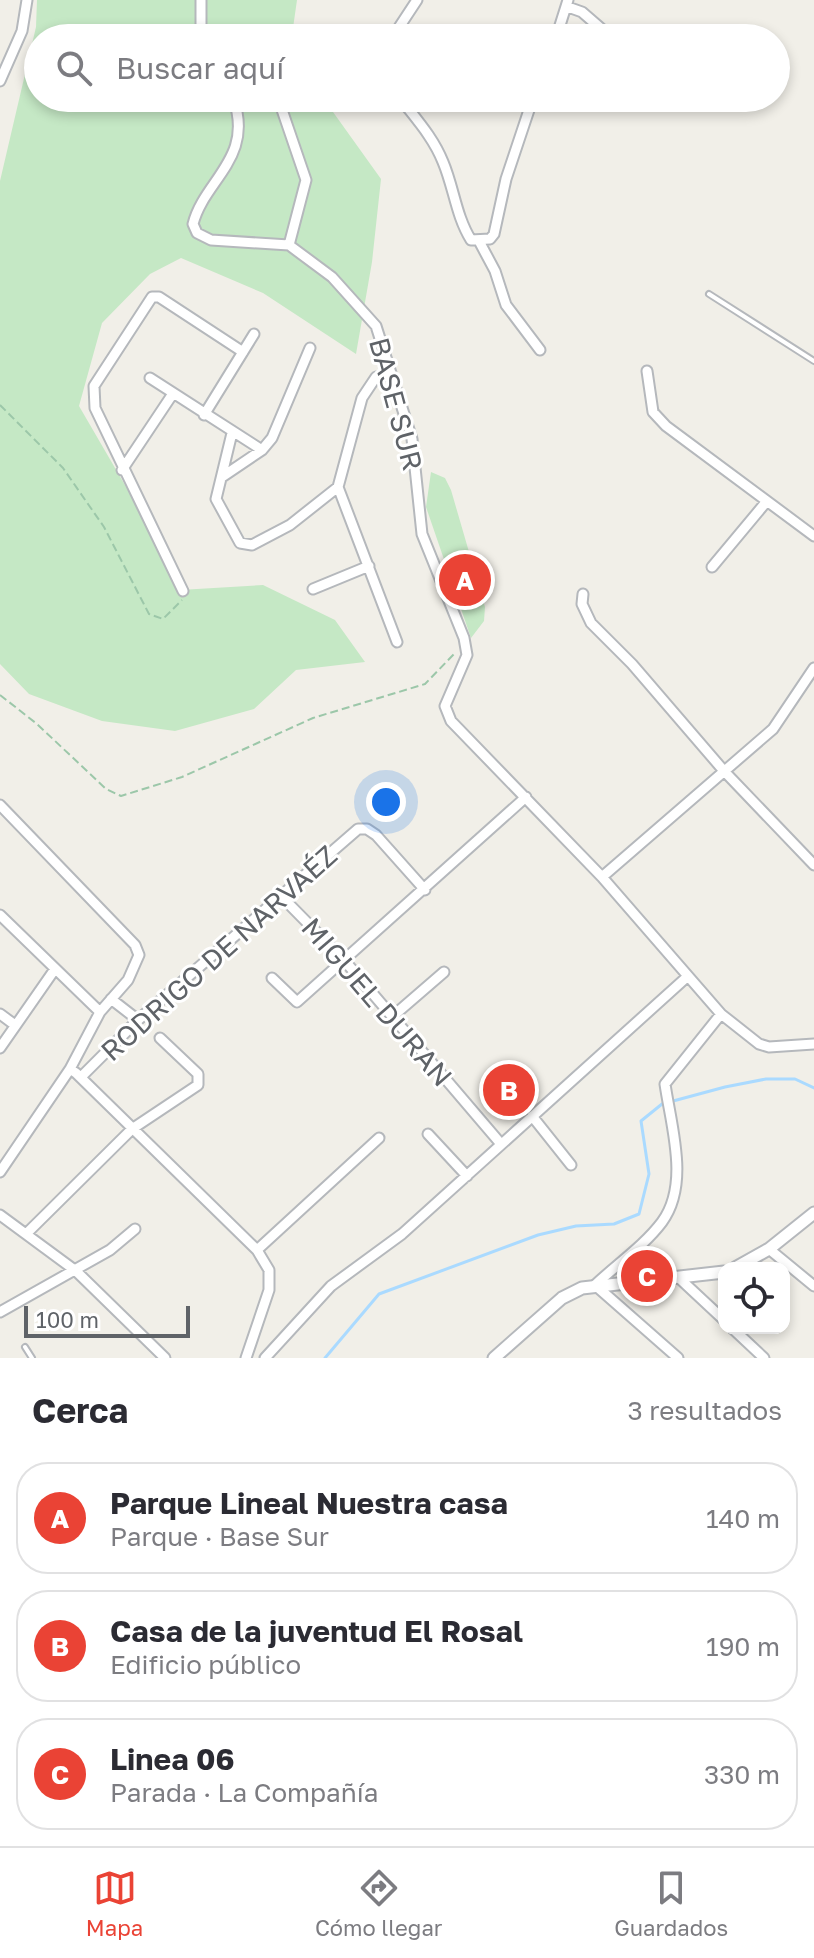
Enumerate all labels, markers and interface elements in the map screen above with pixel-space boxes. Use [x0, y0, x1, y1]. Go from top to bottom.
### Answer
search box [24, 24, 790, 112]
icon: search [52, 46, 96, 90]
text: Buscar aquí [116, 50, 284, 86]
street label: BASE SUR [363, 334, 430, 474]
pin: A [439, 550, 491, 610]
your location [366, 782, 406, 822]
street label: RODRIGO DE NARVAÉZ [94, 838, 343, 1067]
street label: MIGUEL DURAN [295, 911, 459, 1093]
pin: B [483, 1060, 535, 1120]
pin: C [621, 1246, 673, 1306]
map controls [718, 1262, 790, 1334]
button: locate [718, 1262, 790, 1334]
scale bar [24, 1302, 190, 1338]
text: 100 m [36, 1306, 99, 1333]
text: Cerca [32, 1390, 128, 1430]
text: 3 resultados [628, 1395, 782, 1426]
text: Parque Lineal Nuestra casa [110, 1485, 508, 1521]
text: A [51, 1503, 69, 1534]
text: 140 m [706, 1503, 780, 1534]
text: Parque · Base Sur [110, 1521, 329, 1552]
text: Casa de la juventud El Rosal [110, 1613, 523, 1649]
text: B [51, 1631, 69, 1662]
text: 190 m [706, 1631, 780, 1662]
text: Edificio público [110, 1649, 301, 1680]
text: Linea 06 [110, 1741, 235, 1777]
text: C [51, 1759, 69, 1790]
text: 330 m [704, 1759, 780, 1790]
text: Parada · La Compañía [110, 1777, 378, 1808]
tab: Mapa [86, 1866, 143, 1941]
tab: Cómo llegar [315, 1866, 442, 1941]
tab: Guardados [614, 1866, 728, 1941]

